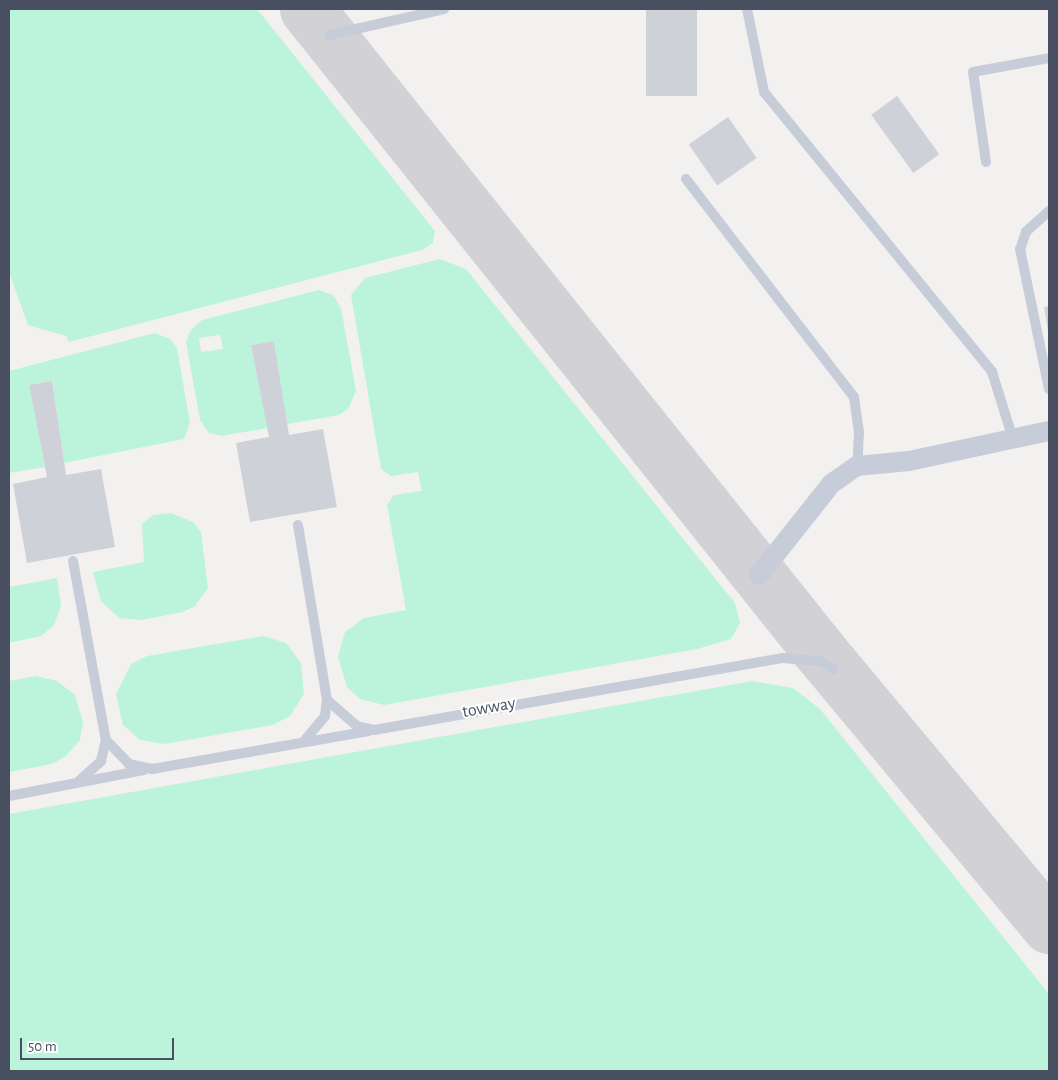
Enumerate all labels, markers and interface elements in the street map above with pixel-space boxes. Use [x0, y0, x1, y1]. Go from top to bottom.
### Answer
street label: towway [461, 693, 517, 723]
scale bar [22, 1028, 176, 1060]
text: 50 m [28, 1039, 57, 1054]

